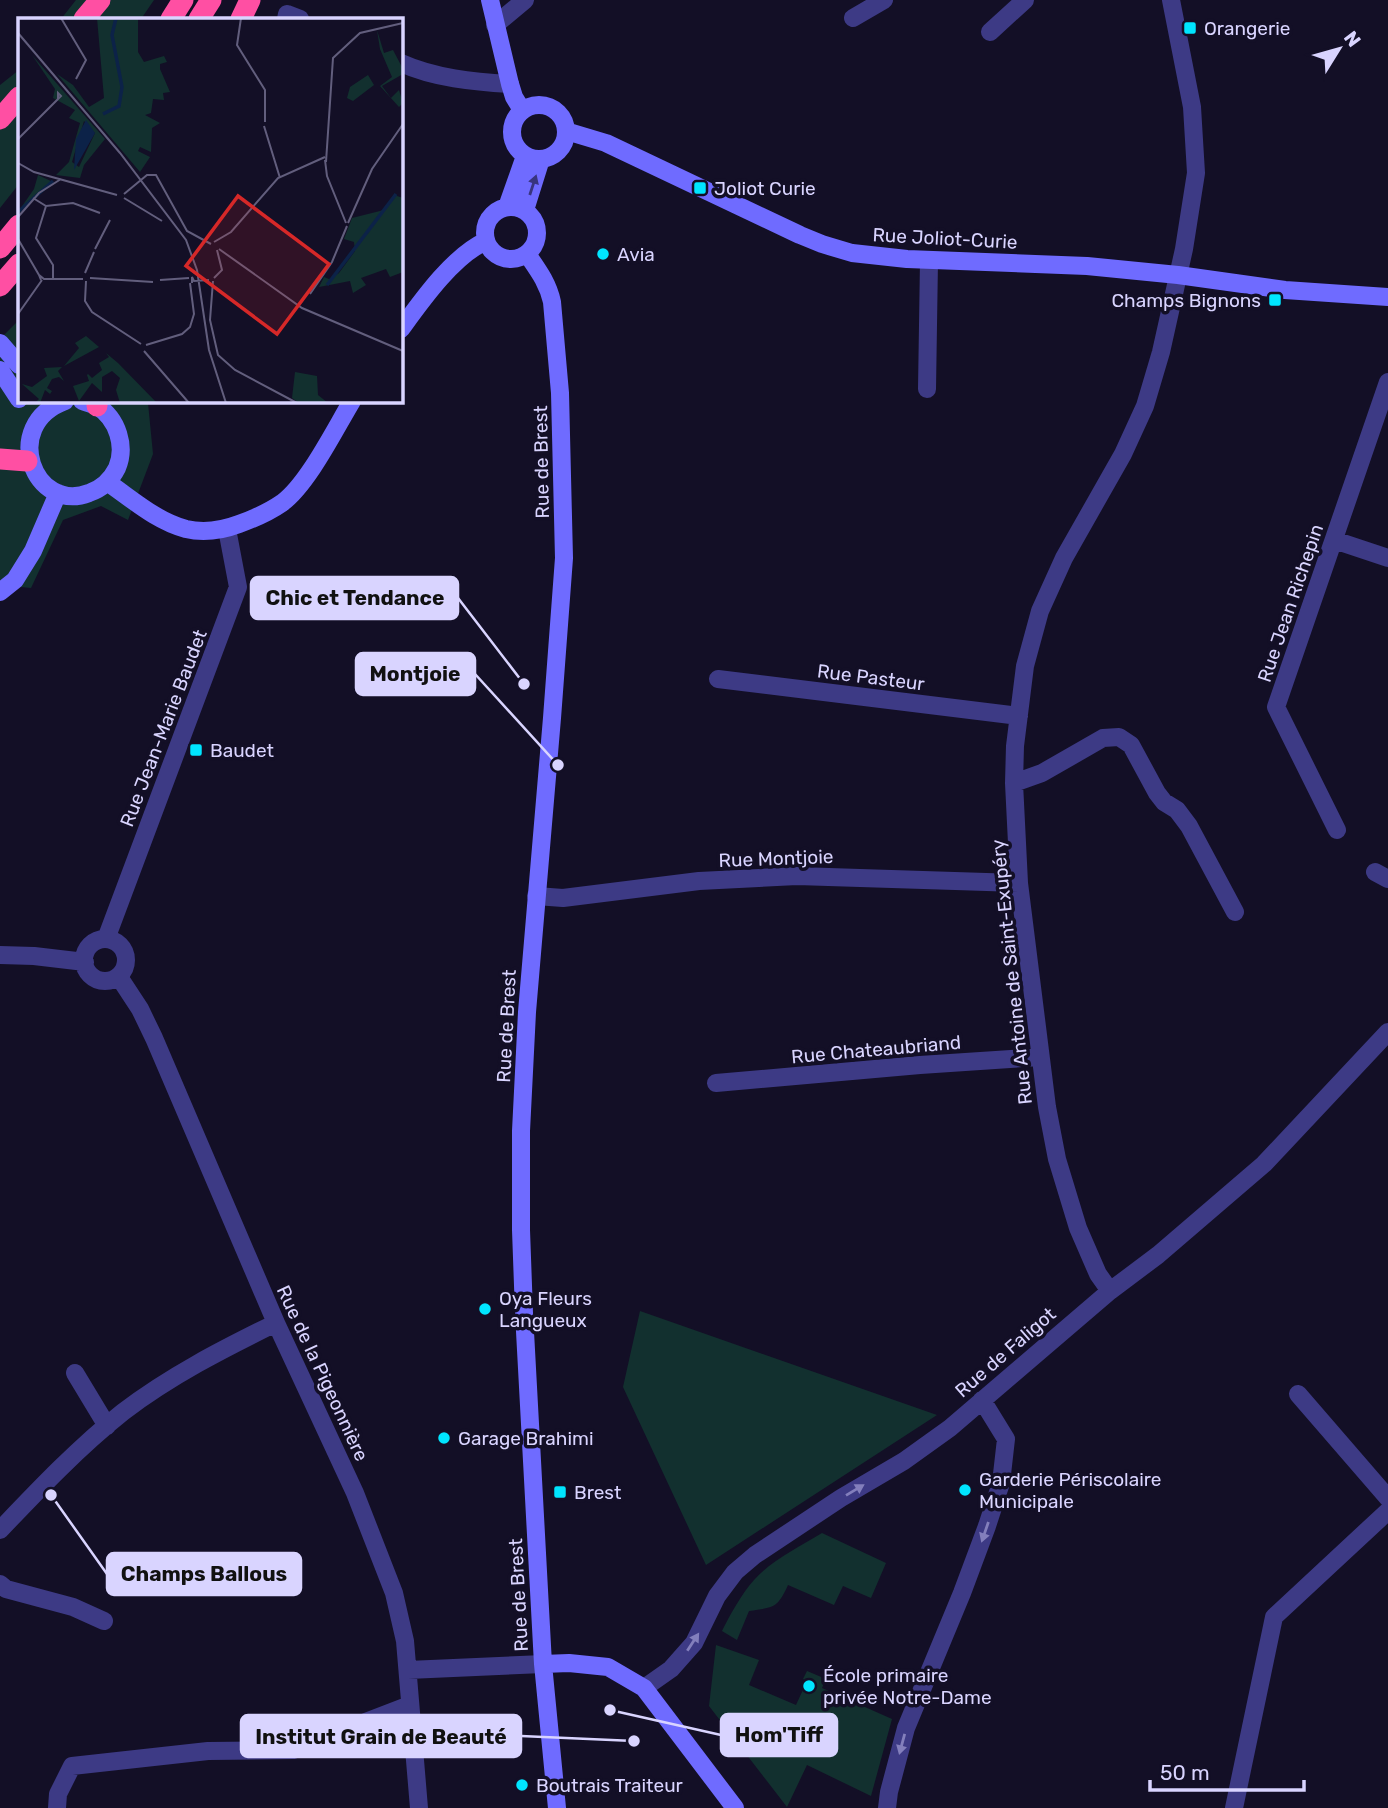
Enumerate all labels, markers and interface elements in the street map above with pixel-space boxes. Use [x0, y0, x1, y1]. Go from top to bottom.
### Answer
north arrow [1304, 14, 1374, 84]
place label: Orangerie [1204, 17, 1290, 40]
inset map [18, 18, 402, 402]
marker: Orangerie [1182, 20, 1198, 36]
text: N [1339, 27, 1365, 51]
one-way arrow [528, 174, 539, 195]
place label: Joliot Curie [714, 177, 816, 200]
marker: Joliot Curie [692, 180, 708, 196]
street label: Rue Joliot-Curie [872, 223, 1018, 254]
place label: Avia [617, 243, 655, 266]
marker: Avia [595, 246, 611, 262]
place label: Champs Bignons [1111, 289, 1261, 312]
marker: Champs Bignons [1267, 292, 1283, 308]
street label: Rue de Brest [529, 405, 554, 519]
street label: Rue Jean Richepin [1253, 521, 1328, 685]
callout: Chic et Tendance [251, 577, 458, 619]
text: Chic et Tendance [266, 585, 444, 610]
street label: Rue Jean-Marie Baudet [115, 626, 212, 830]
callout: Montjoie [356, 653, 475, 695]
street label: Rue Pasteur [816, 659, 927, 696]
text: Montjoie [369, 661, 461, 686]
place label: Baudet [210, 739, 275, 762]
marker: Baudet [188, 742, 204, 758]
street label: Rue Antoine de Saint-Exupéry [986, 838, 1037, 1106]
street label: Rue Montjoie [718, 845, 834, 872]
street label: Rue de Brest [492, 968, 521, 1083]
street label: Rue Chateaubriand [790, 1031, 962, 1068]
street label: Rue de la Pigeonnière [272, 1282, 373, 1465]
place label: Oya Fleurs Langueux [499, 1287, 592, 1332]
marker: Oya Fleurs Langueux [477, 1301, 493, 1317]
street label: Rue de Faligot [950, 1302, 1061, 1402]
place label: Garage Brahimi [458, 1427, 594, 1450]
marker: Garage Brahimi [436, 1430, 452, 1446]
place label: Garderie Périscolaire Municipale [979, 1468, 1162, 1513]
place label: Brest [574, 1481, 622, 1504]
marker: Garderie Périscolaire Municipale [957, 1482, 973, 1498]
one-way arrow [845, 1483, 864, 1496]
marker: Brest [552, 1484, 568, 1500]
one-way arrow [979, 1522, 990, 1543]
street label: Rue de Brest [504, 1537, 533, 1652]
callout: Champs Ballous [107, 1553, 301, 1595]
text: Champs Ballous [121, 1561, 287, 1586]
one-way arrow [686, 1633, 700, 1651]
place label: École primaire privée Notre-Dame [823, 1664, 992, 1709]
marker: École primaire privée Notre-Dame [801, 1678, 817, 1694]
callout: Hom'Tiff [721, 1714, 837, 1756]
callout: Institut Grain de Beauté [241, 1715, 521, 1757]
text: Hom'Tiff [735, 1722, 823, 1747]
text: Institut Grain de Beauté [255, 1724, 507, 1749]
one-way arrow [896, 1733, 907, 1755]
scale bar [1150, 1748, 1304, 1792]
text: 50 m [1160, 1760, 1210, 1785]
place label: Boutrais Traiteur [536, 1774, 684, 1797]
marker: Boutrais Traiteur [514, 1777, 530, 1793]

